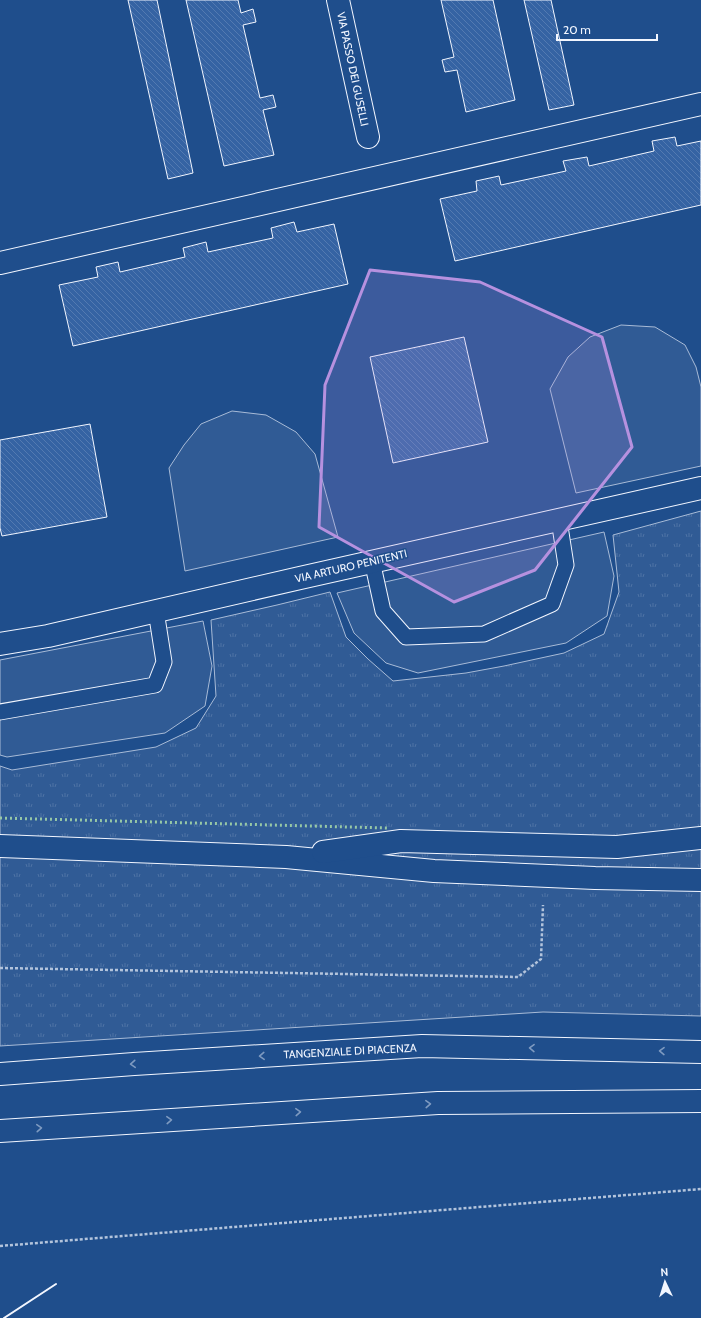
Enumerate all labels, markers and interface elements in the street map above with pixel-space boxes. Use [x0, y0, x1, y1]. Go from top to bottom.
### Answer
street label: VIA PASSO DEI GUSELLI [334, 11, 372, 127]
scale bar [557, 16, 657, 42]
text: 20 m [563, 22, 591, 37]
street label: VIA ARTURO PENITENTI [294, 546, 408, 586]
street label: TANGENZIALE DI PIACENZA [283, 1041, 417, 1061]
one-way arrow [529, 1044, 535, 1053]
one-way arrow [659, 1047, 665, 1055]
one-way arrow [259, 1052, 265, 1061]
one-way arrow [130, 1060, 136, 1069]
one-way arrow [425, 1099, 431, 1108]
one-way arrow [295, 1107, 301, 1116]
one-way arrow [166, 1115, 172, 1124]
one-way arrow [36, 1124, 42, 1133]
north arrow [645, 1262, 685, 1302]
text: N [660, 1265, 669, 1279]

